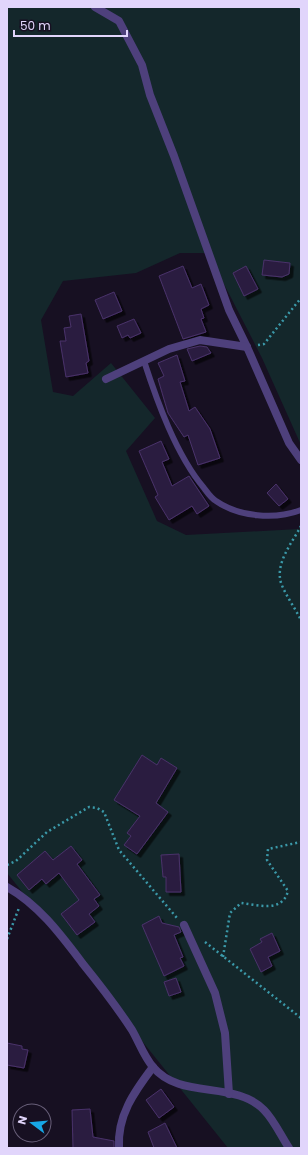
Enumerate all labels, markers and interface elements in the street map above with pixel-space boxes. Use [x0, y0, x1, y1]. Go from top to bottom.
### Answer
scale bar [14, 12, 127, 38]
text: 50 m [20, 17, 51, 34]
north arrow [12, 1103, 52, 1143]
text: N [14, 1114, 31, 1126]

